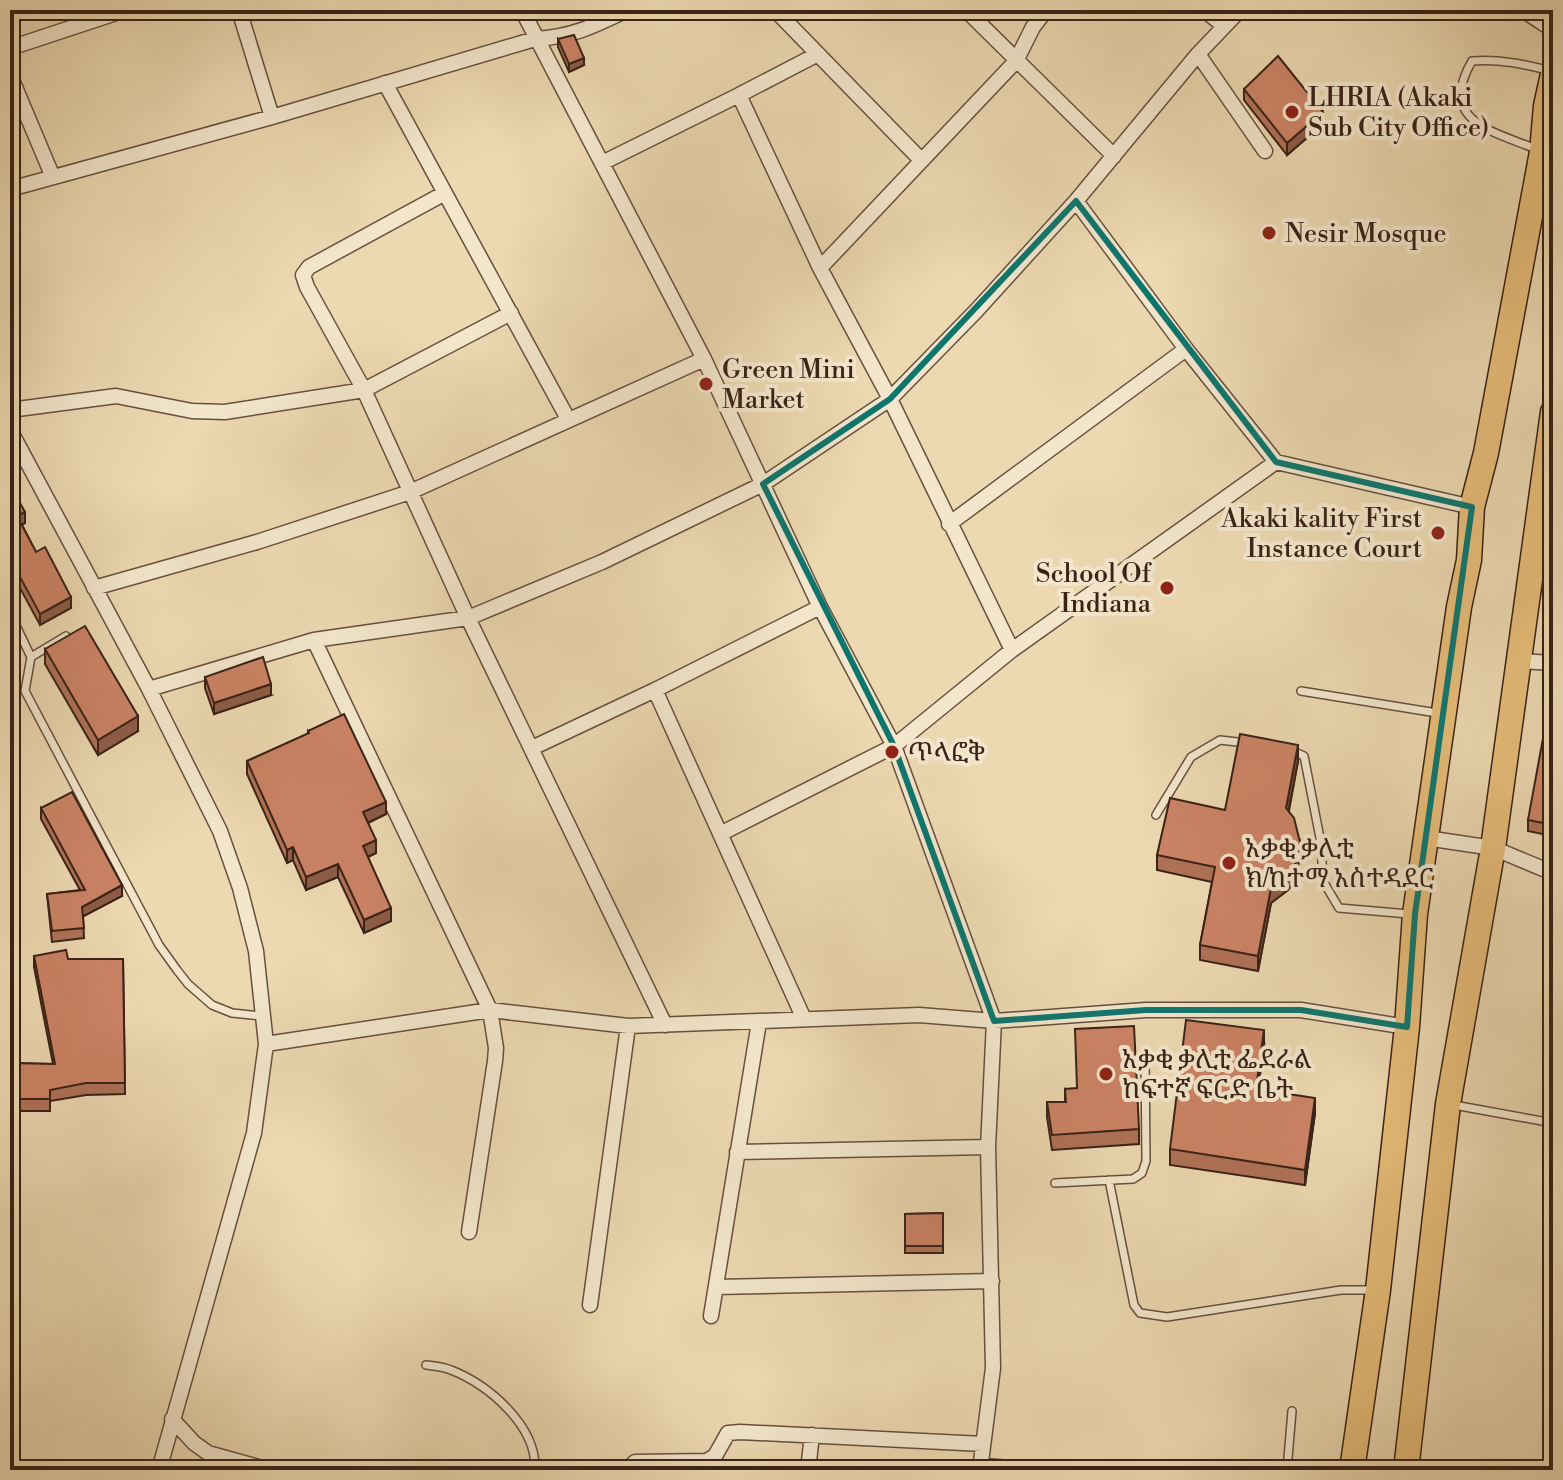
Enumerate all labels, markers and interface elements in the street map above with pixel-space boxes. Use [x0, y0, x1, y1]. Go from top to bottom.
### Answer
place label: LHRIA (Akaki Sub City Office) [1308, 82, 1489, 144]
marker: LHRIA (Akaki Sub City Office) [1283, 103, 1301, 121]
place label: Nesir Mosque [1285, 218, 1447, 250]
marker: Nesir Mosque [1260, 224, 1278, 242]
place label: Green Mini Market [722, 354, 855, 416]
marker: Green Mini Market [697, 375, 715, 393]
place label: Akaki kality First Instance Court [1220, 503, 1422, 565]
marker: Akaki kality First Instance Court [1429, 524, 1447, 542]
place label: School Of Indiana [1036, 558, 1153, 620]
marker: School Of Indiana [1158, 579, 1176, 597]
place label: ጥላፎቅ [908, 737, 985, 769]
marker: ጥላፎቅ [883, 743, 901, 761]
place label: አቃቂ ቃሊቲ ክ/ከተማ አስተዳደር [1245, 833, 1434, 895]
marker: አቃቂ ቃሊቲ ክ/ከተማ አስተዳደር [1220, 854, 1238, 872]
place label: አቃቂ ቃሊቲ ፌደራል ከፍተኛ ፍርድ ቤት [1122, 1044, 1312, 1106]
marker: አቃቂ ቃሊቲ ፌደራል ከፍተኛ ፍርድ ቤት [1097, 1065, 1115, 1083]

